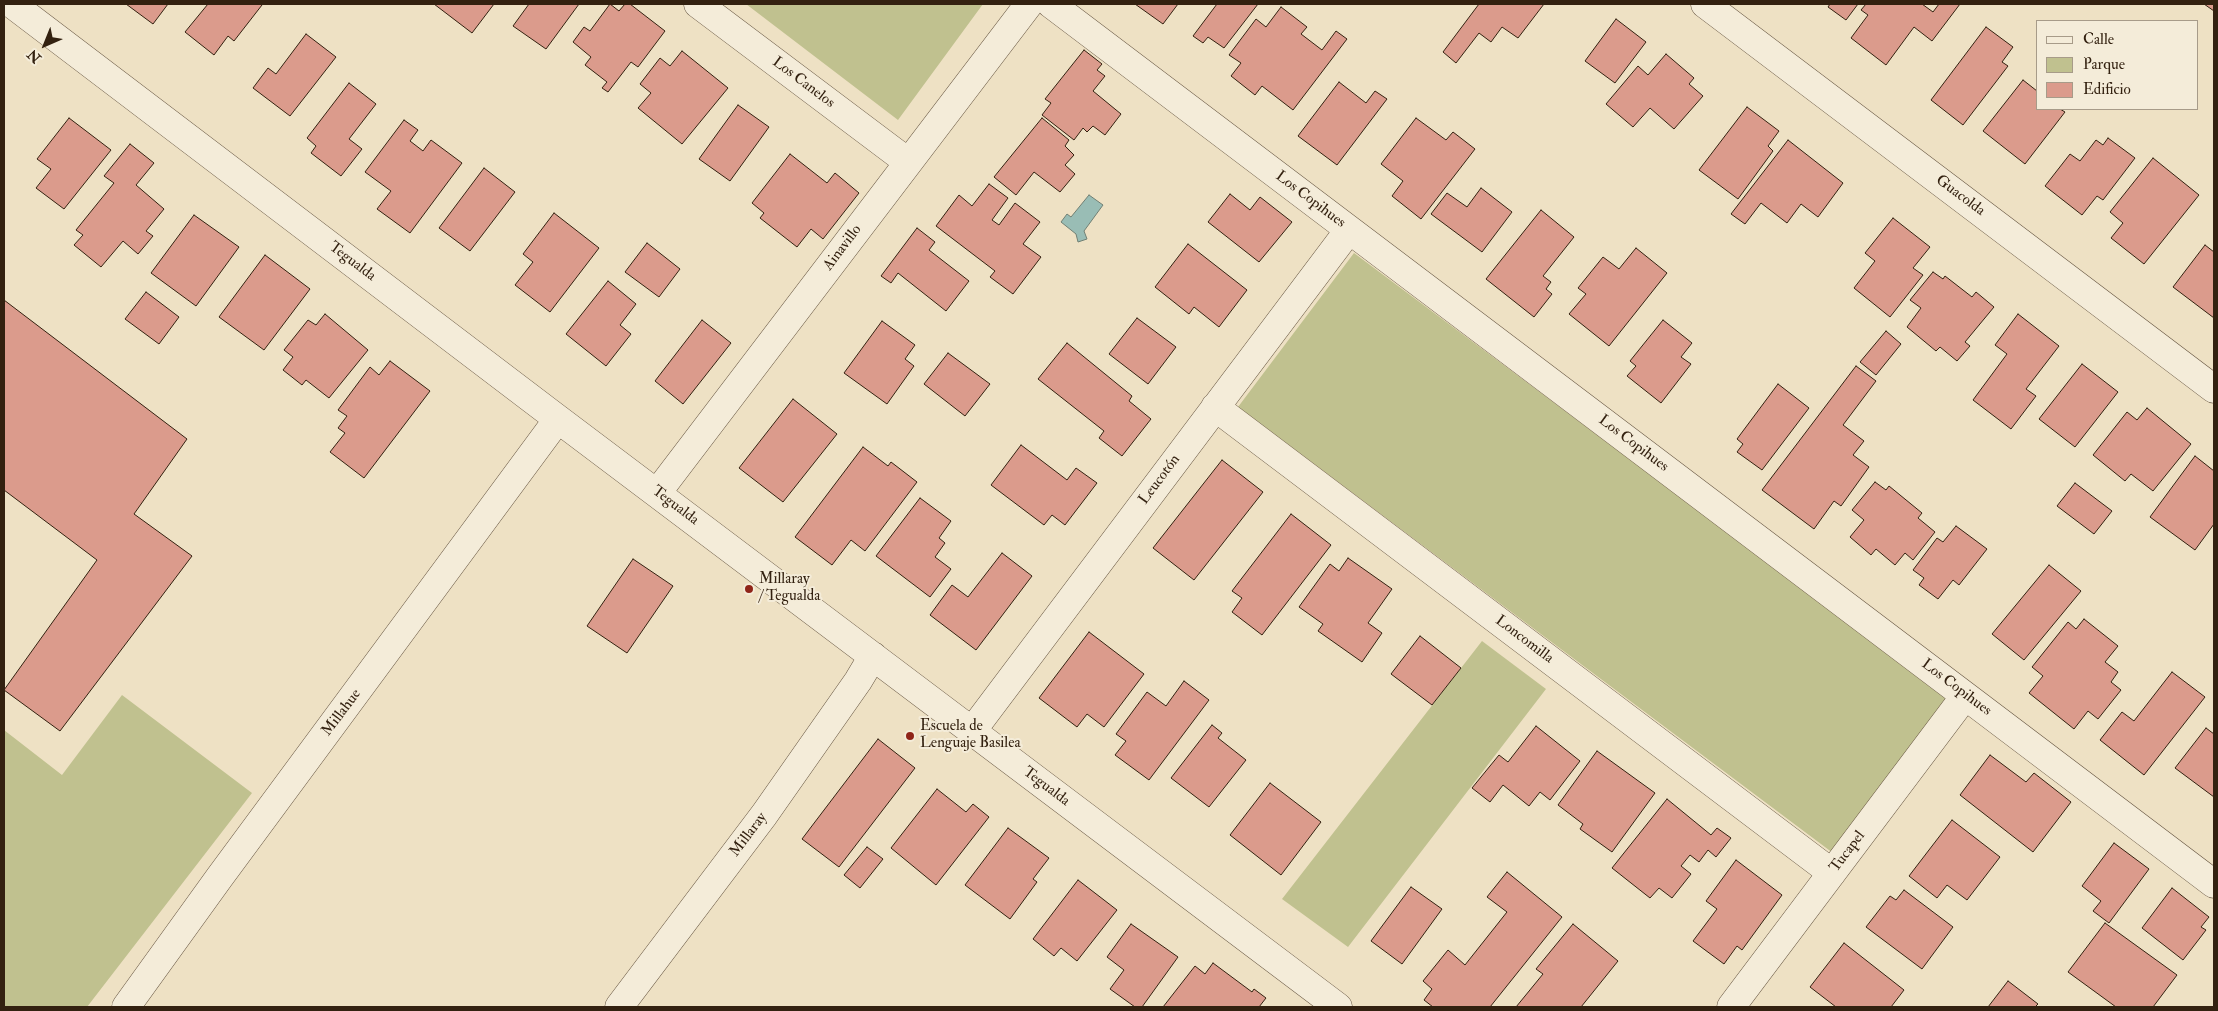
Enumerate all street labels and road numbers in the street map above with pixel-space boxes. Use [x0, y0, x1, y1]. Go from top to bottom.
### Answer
street label: Los Canelos [768, 54, 838, 112]
street label: Los Copihues [1271, 168, 1349, 232]
street label: Guacolda [1932, 172, 1988, 220]
street label: Ainavillo [820, 222, 866, 274]
street label: Tegualda [325, 238, 379, 286]
street label: Los Copihues [1594, 412, 1672, 476]
street label: Leucotón [1135, 451, 1185, 509]
street label: Tegualda [648, 482, 702, 530]
street label: Loncomilla [1491, 612, 1557, 668]
street label: Los Copihues [1917, 656, 1995, 720]
street label: Millahue [319, 686, 365, 740]
street label: Tegualda [1019, 763, 1073, 811]
street label: Millaray [727, 809, 771, 861]
street label: Tucapel [1827, 828, 1869, 876]

